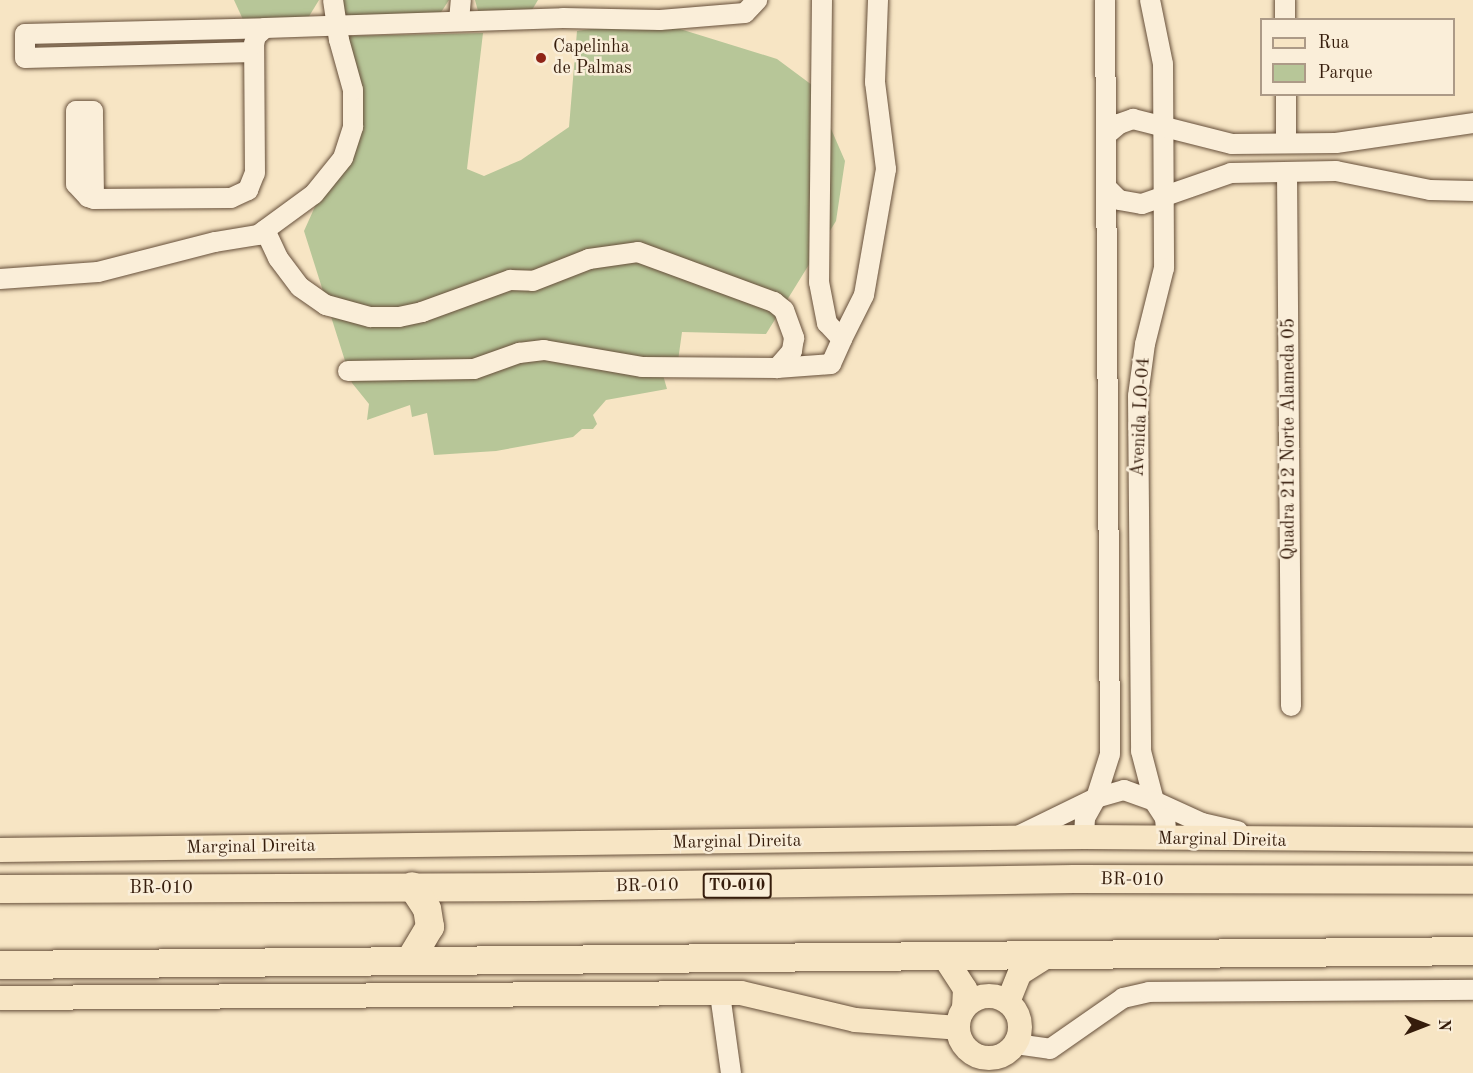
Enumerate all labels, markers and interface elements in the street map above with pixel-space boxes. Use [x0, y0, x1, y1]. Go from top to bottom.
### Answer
legend [1260, 18, 1455, 96]
text: Rua [1318, 34, 1349, 52]
place label: Capelinha de Palmas [553, 37, 632, 80]
marker: Capelinha de Palmas [534, 51, 548, 65]
text: Parque [1318, 64, 1373, 82]
street label: Quadra 212 Norte Alameda 05 [1278, 318, 1300, 560]
street label: Avenida LO-04 [1127, 357, 1155, 477]
street label: Marginal Direita [1157, 828, 1287, 852]
street label: Marginal Direita [672, 830, 802, 854]
street label: Marginal Direita [186, 835, 316, 859]
street label: BR-010 [1100, 869, 1164, 891]
road number: TO-010 [702, 873, 771, 899]
street label: BR-010 [615, 875, 679, 897]
street label: BR-010 [129, 877, 193, 899]
north arrow [1395, 995, 1455, 1055]
text: N [1435, 1019, 1451, 1031]

